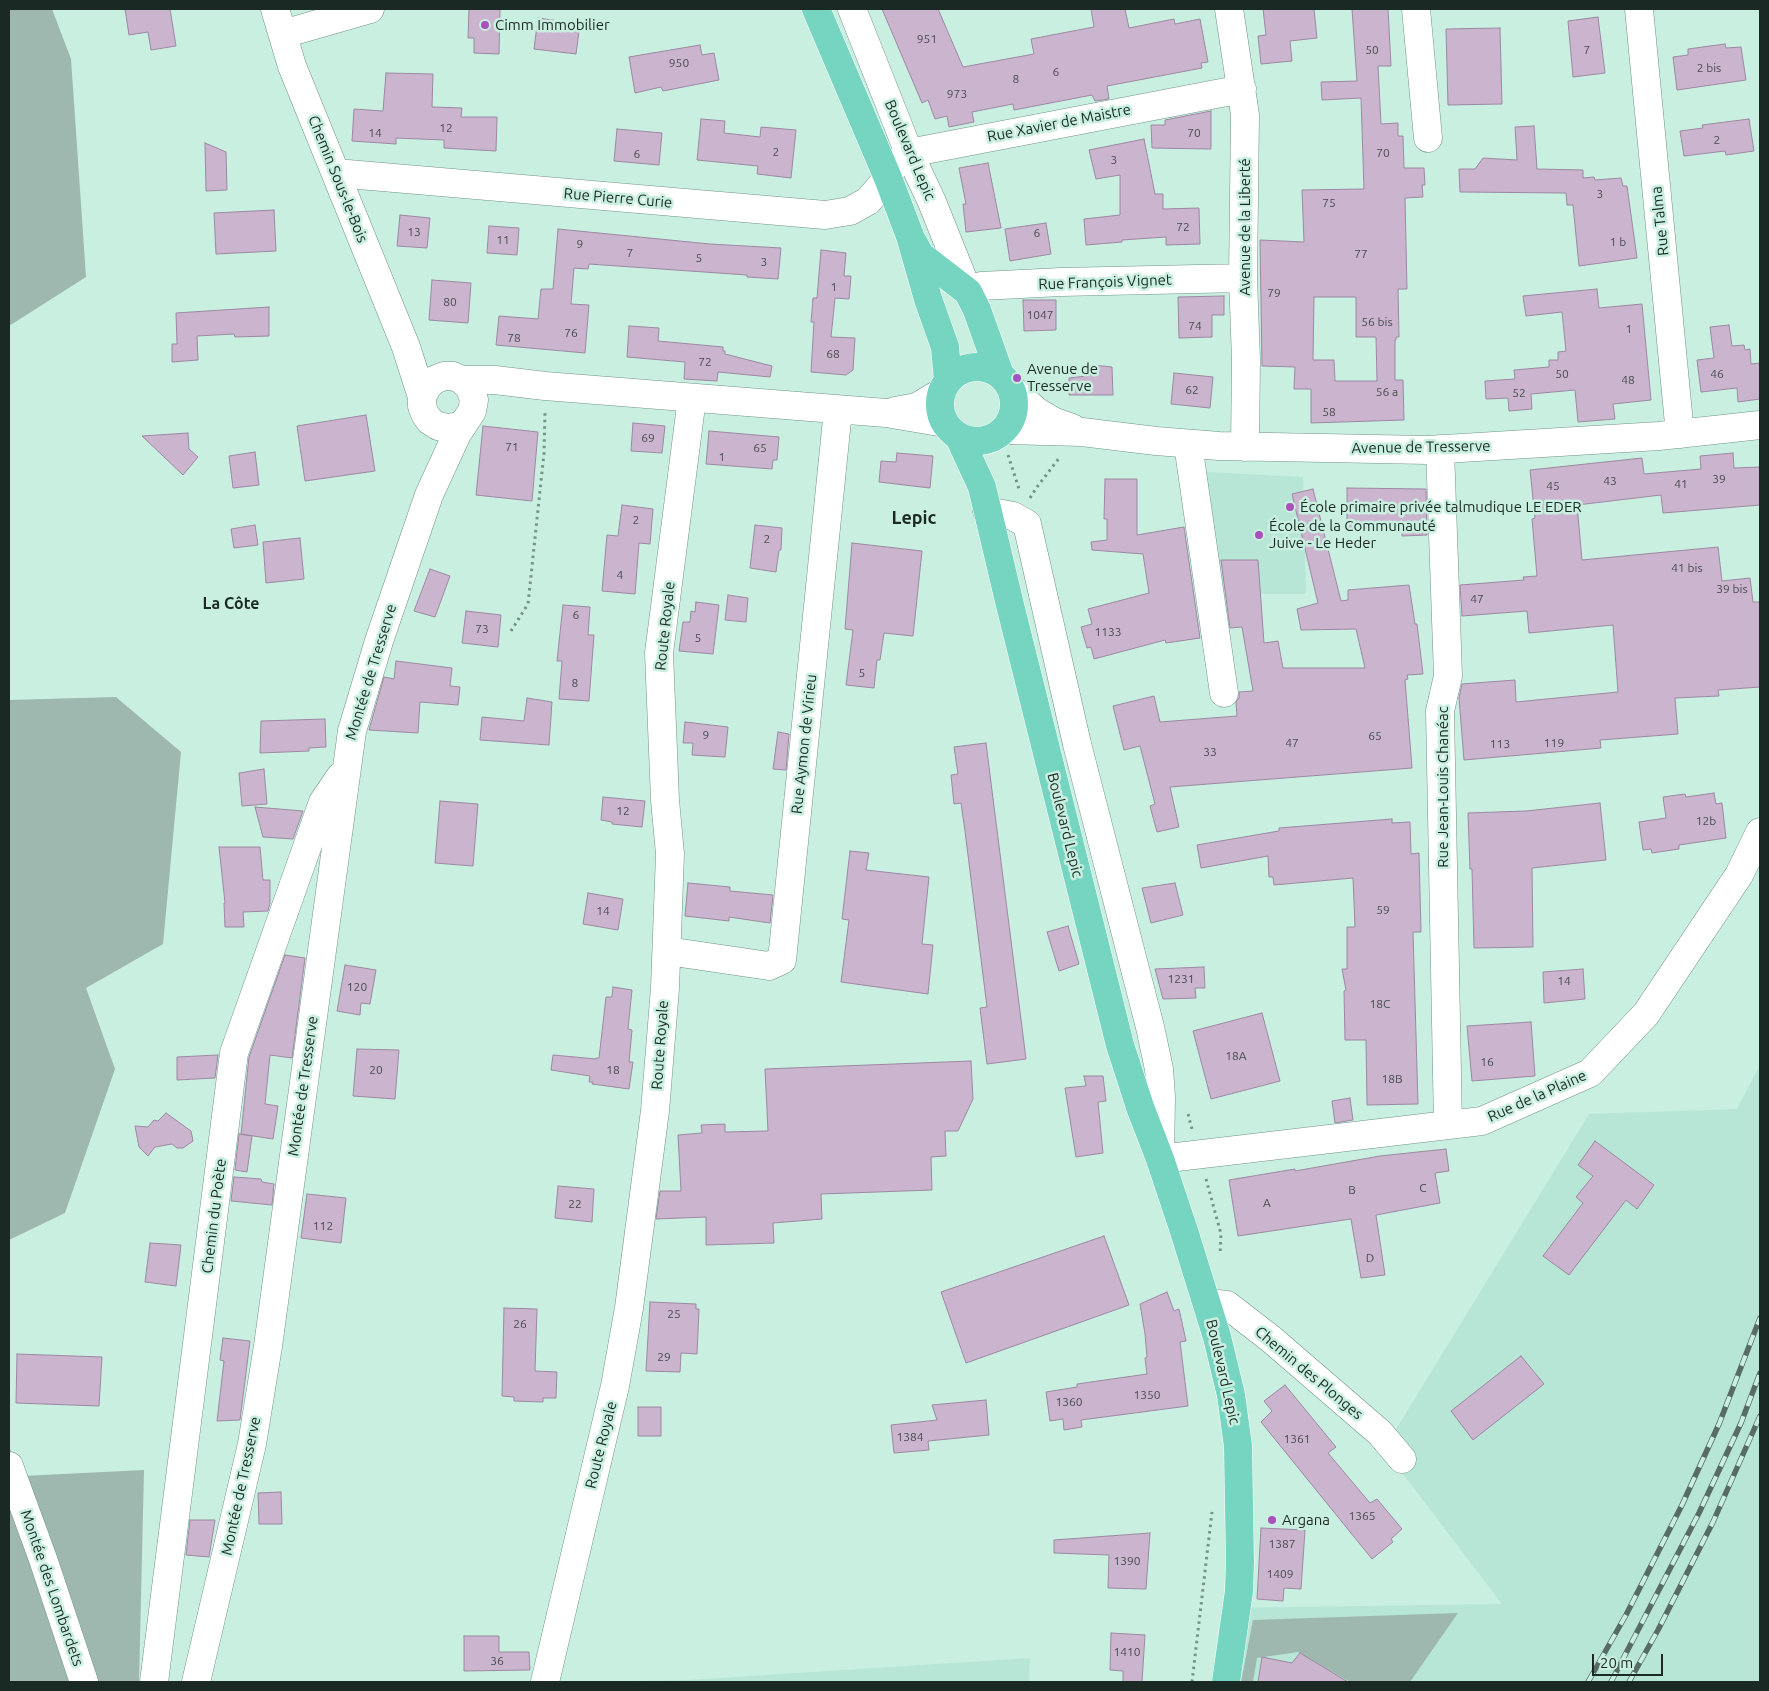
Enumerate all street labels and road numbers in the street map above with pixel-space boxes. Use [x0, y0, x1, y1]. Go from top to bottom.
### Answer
street label: Boulevard Lepic [881, 97, 939, 203]
street label: Rue Xavier de Maistre [986, 100, 1132, 146]
street label: Chemin Sous-le-Bois [304, 113, 372, 245]
street label: Avenue de la Liberté [1236, 158, 1254, 296]
street label: Rue Pierre Curie [563, 184, 673, 212]
street label: Rue Talma [1647, 185, 1673, 257]
street label: Rue François Vignet [1038, 271, 1172, 293]
street label: Avenue de Tresserve [1351, 437, 1491, 457]
street label: Route Royale [651, 581, 679, 671]
street label: Montée de Tresserve [342, 602, 400, 742]
street label: Rue Aymon de Virieu [788, 673, 820, 815]
street label: Rue Jean-Louis Chanéac [1434, 706, 1452, 868]
street label: Boulevard Lepic [1043, 771, 1087, 879]
street label: Route Royale [648, 1000, 672, 1090]
street label: Montée de Tresserve [284, 1015, 322, 1157]
street label: Rue de la Plaine [1485, 1066, 1589, 1126]
street label: Chemin du Poète [198, 1158, 230, 1274]
street label: Boulevard Lepic [1202, 1318, 1244, 1426]
street label: Chemin des Plonges [1251, 1323, 1367, 1423]
street label: Route Royale [581, 1399, 621, 1491]
street label: Montée de Tresserve [217, 1415, 265, 1557]
street label: Montée des Lombardets [17, 1507, 87, 1669]

